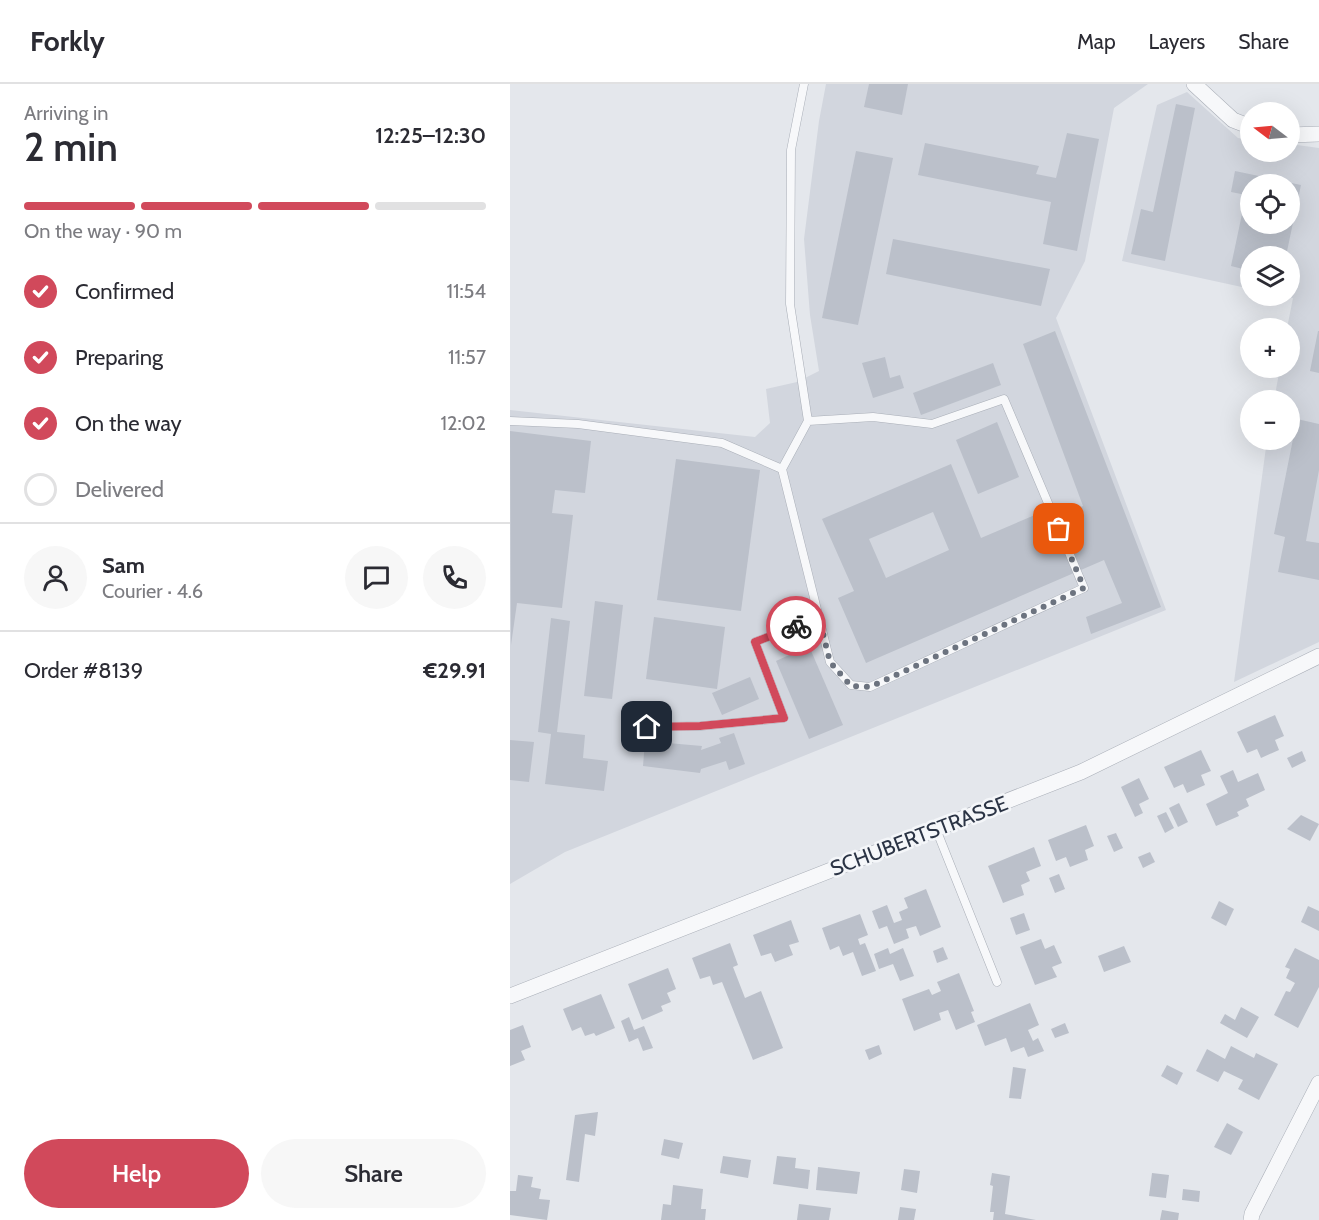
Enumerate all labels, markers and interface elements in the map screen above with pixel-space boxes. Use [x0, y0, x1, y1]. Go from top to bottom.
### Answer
text: Forkly [30, 24, 105, 58]
text: Map [1077, 29, 1116, 54]
text: Layers [1149, 29, 1205, 54]
text: Share [1238, 29, 1289, 54]
text: Arriving in [24, 101, 108, 125]
north arrow [1240, 102, 1300, 162]
map controls [1240, 102, 1300, 450]
text: 12:25–12:30 [375, 122, 486, 149]
text: 2 min [24, 123, 118, 171]
button: locate [1240, 174, 1300, 234]
text: On the way · 90 m [24, 219, 182, 243]
button: layers [1240, 246, 1300, 306]
icon: check [24, 275, 57, 308]
text: Confirmed [75, 278, 174, 305]
text: 11:54 [446, 279, 486, 303]
button: + [1240, 318, 1300, 378]
icon: check [24, 341, 57, 374]
text: Preparing [75, 344, 163, 371]
text: 11:57 [448, 345, 486, 369]
button: − [1240, 390, 1300, 450]
icon: check [24, 407, 57, 440]
text: On the way [75, 410, 182, 437]
text: 12:02 [440, 411, 486, 435]
text: Delivered [75, 476, 164, 503]
pin [1033, 503, 1084, 554]
icon: bag [1042, 512, 1075, 545]
button: person [24, 546, 87, 609]
button: chat [345, 546, 408, 609]
button: phone [423, 546, 486, 609]
text: Sam [102, 552, 145, 579]
text: Courier · 4.6 [102, 579, 203, 603]
courier [766, 596, 826, 656]
icon: bike [780, 610, 813, 643]
text: Order #8139 [24, 657, 143, 684]
text: €29.91 [423, 657, 486, 684]
pin [621, 701, 672, 752]
icon: home [630, 710, 663, 743]
street label: SCHUBERTSTRASSE [826, 790, 1011, 881]
button: Help [24, 1139, 249, 1208]
button: Share [261, 1139, 486, 1208]

